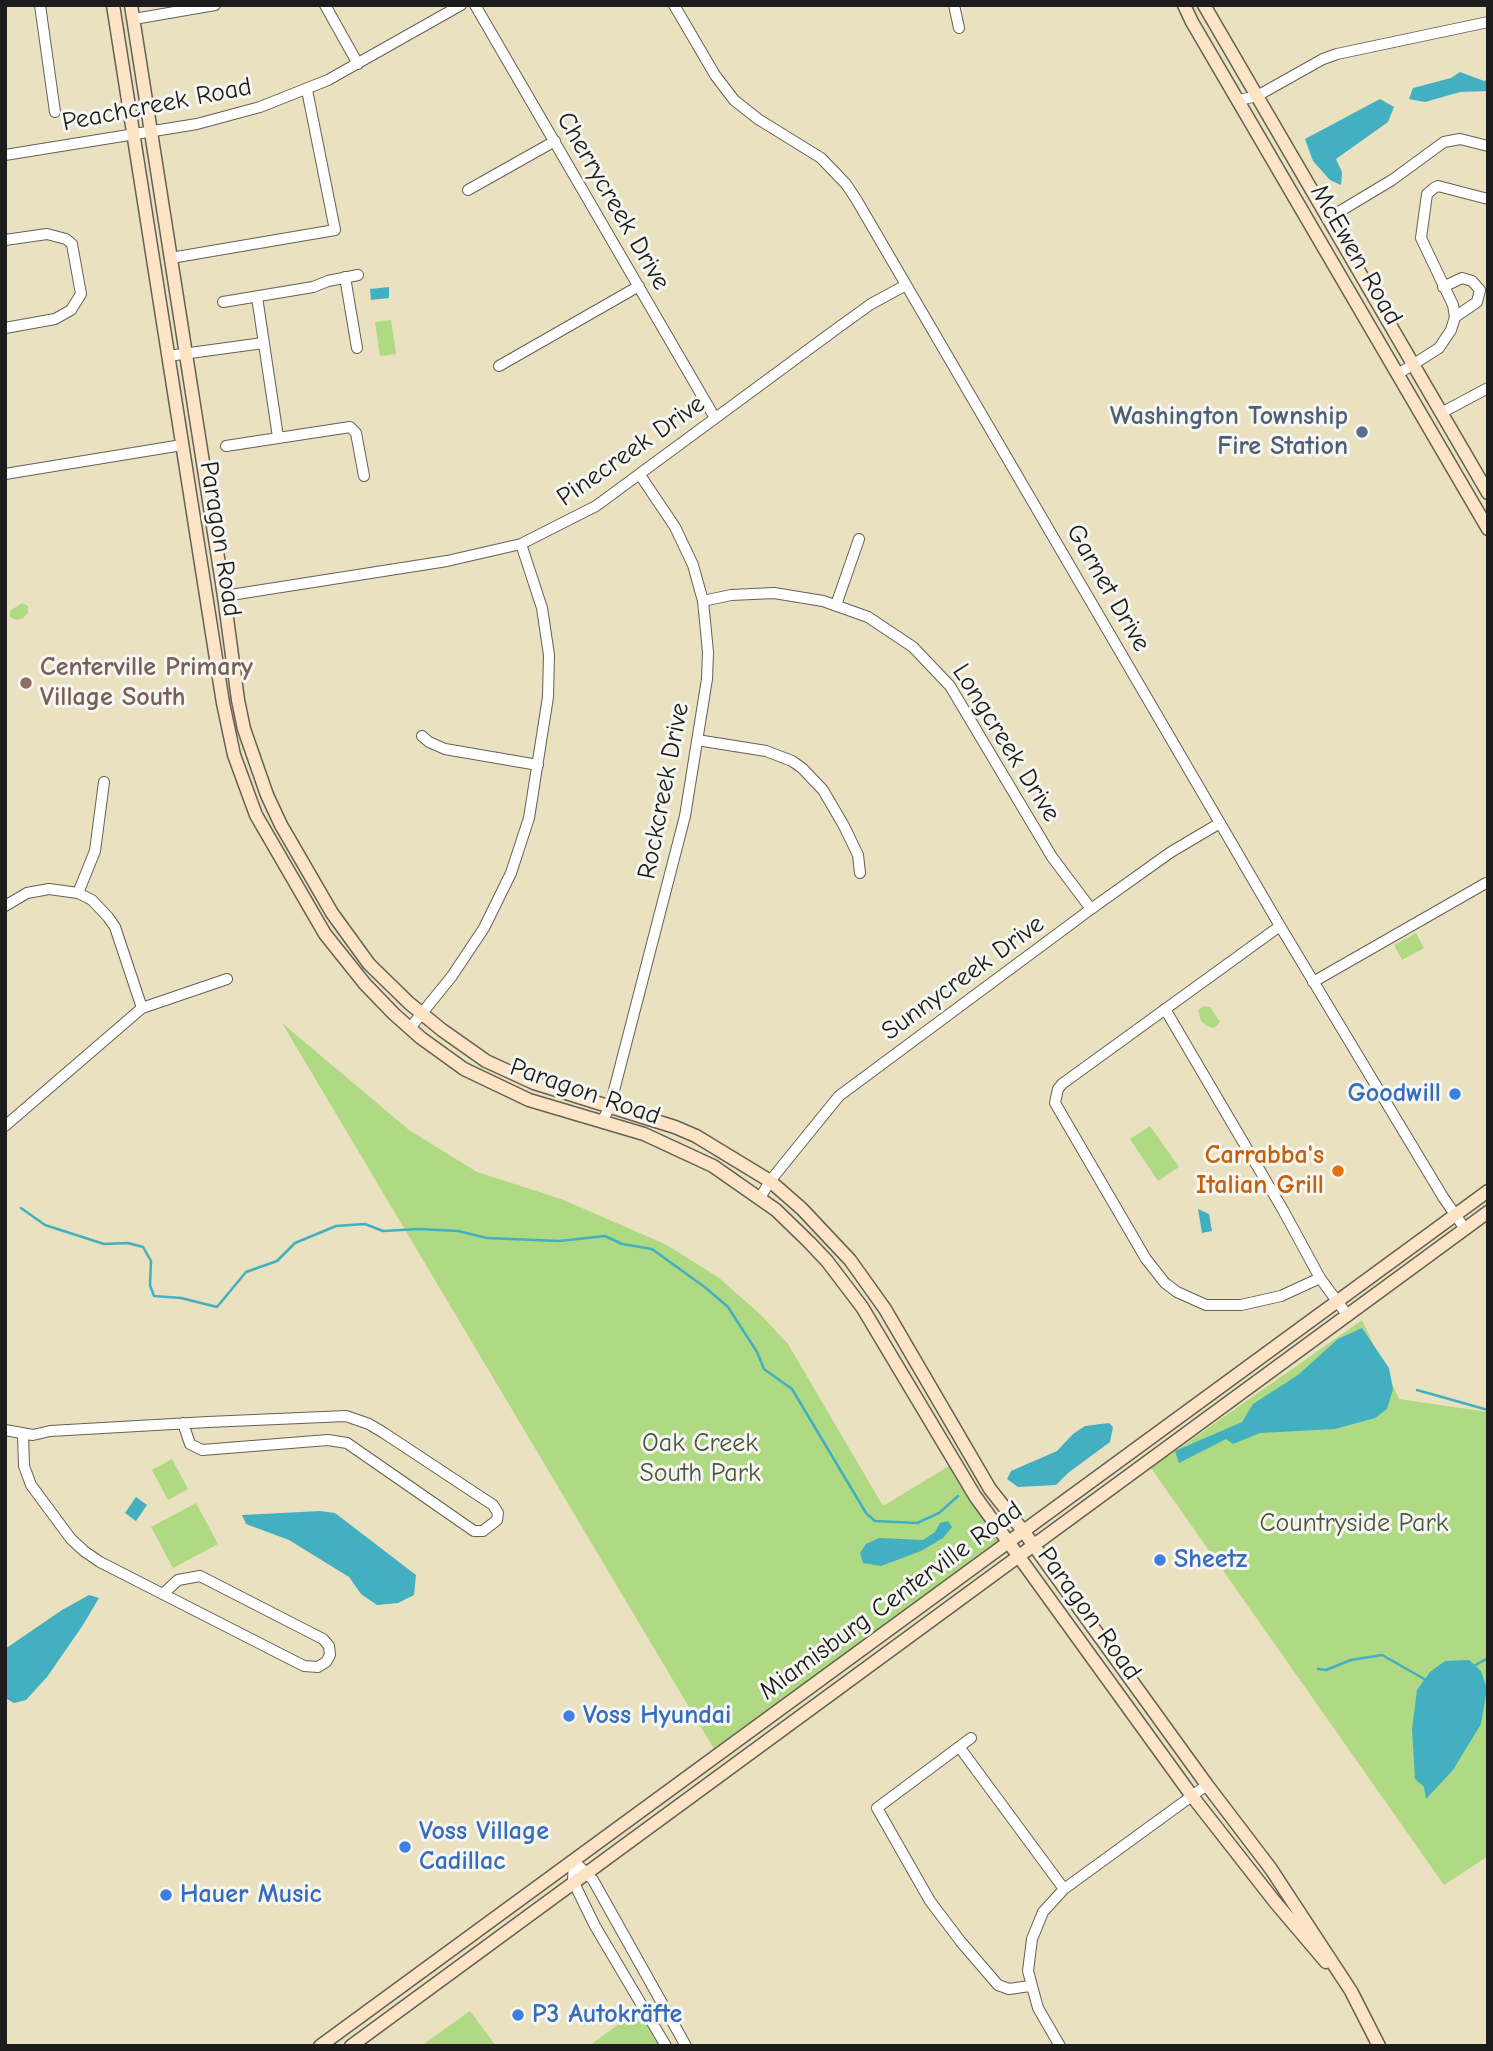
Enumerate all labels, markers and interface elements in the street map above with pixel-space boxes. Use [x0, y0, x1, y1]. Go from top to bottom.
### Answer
street label: Peachcreek Road [60, 71, 254, 139]
street label: Cherrycreek Drive [549, 106, 677, 296]
street label: McEwen Road [1303, 179, 1409, 331]
street label: Pinecreek Drive [551, 388, 711, 514]
place label: Washington Township Fire Station [1110, 401, 1348, 462]
marker: Washington Township Fire Station [1354, 424, 1370, 440]
street label: Paragon Road [192, 459, 248, 619]
street label: Garnet Drive [1059, 519, 1157, 657]
place label: Centerville Primary Village South [40, 652, 253, 714]
street label: Longcreek Drive [945, 658, 1067, 828]
marker: Centerville Primary Village South [18, 675, 34, 691]
street label: Rockcreek Drive [632, 700, 696, 882]
street label: Sunnycreek Drive [876, 909, 1050, 1047]
street label: Paragon Road [506, 1052, 664, 1132]
place label: Goodwill [1347, 1078, 1441, 1110]
marker: Goodwill [1447, 1086, 1463, 1102]
place label: Carrabba's Italian Grill [1196, 1140, 1324, 1202]
marker: Carrabba's Italian Grill [1330, 1163, 1346, 1179]
park label: Oak Creek South Park [639, 1428, 761, 1490]
street label: Miamisburg Centerville Road [753, 1495, 1029, 1707]
park label: Countryside Park [1260, 1508, 1448, 1540]
street label: Paragon Road [1030, 1541, 1148, 1687]
place label: Sheetz [1174, 1544, 1247, 1576]
marker: Sheetz [1152, 1552, 1168, 1568]
place label: Voss Hyundai [583, 1700, 731, 1732]
marker: Voss Hyundai [561, 1708, 577, 1724]
place label: Voss Village Cadillac [419, 1816, 549, 1878]
marker: Voss Village Cadillac [397, 1839, 413, 1855]
place label: Hauer Music [180, 1879, 322, 1911]
marker: Hauer Music [158, 1887, 174, 1903]
place label: P3 Autokräfte [532, 1999, 682, 2031]
marker: P3 Autokräfte [510, 2007, 526, 2023]

